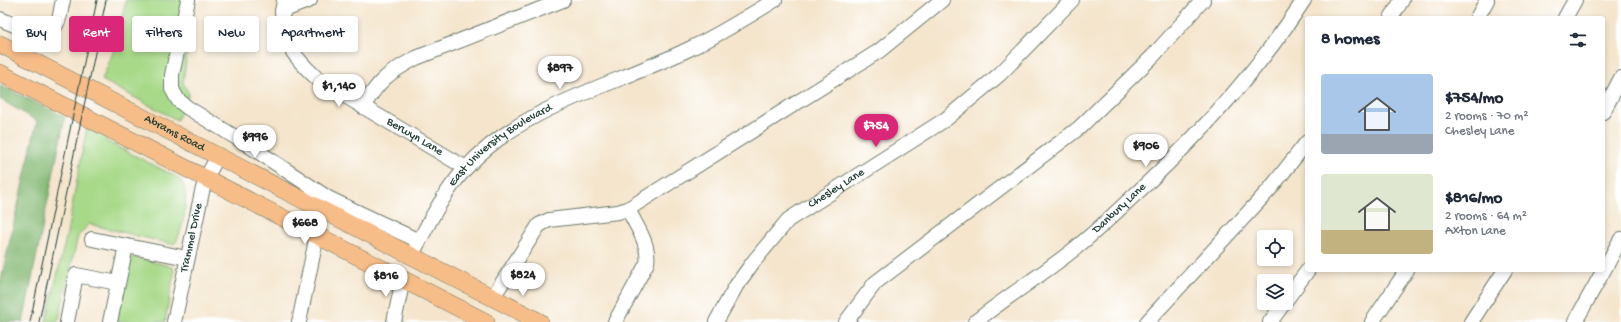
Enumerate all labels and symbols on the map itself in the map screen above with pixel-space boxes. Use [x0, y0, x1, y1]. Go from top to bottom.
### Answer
pin: $897 [536, 56, 584, 90]
pin: $1,140 [306, 74, 372, 108]
street label: East University Boulevard [446, 101, 555, 190]
street label: Abrams Road [142, 112, 208, 156]
pin: $754 [852, 114, 900, 148]
street label: Berwyn Lane [383, 115, 446, 160]
pin: $996 [231, 125, 279, 159]
pin: $906 [1122, 134, 1170, 168]
street label: Chesley Lane [806, 165, 868, 212]
street label: Danbury Lane [1089, 180, 1150, 238]
street label: Trammel Drive [178, 201, 207, 275]
pin: $668 [281, 211, 329, 245]
pin: $824 [499, 263, 547, 297]
pin: $816 [362, 264, 410, 298]

